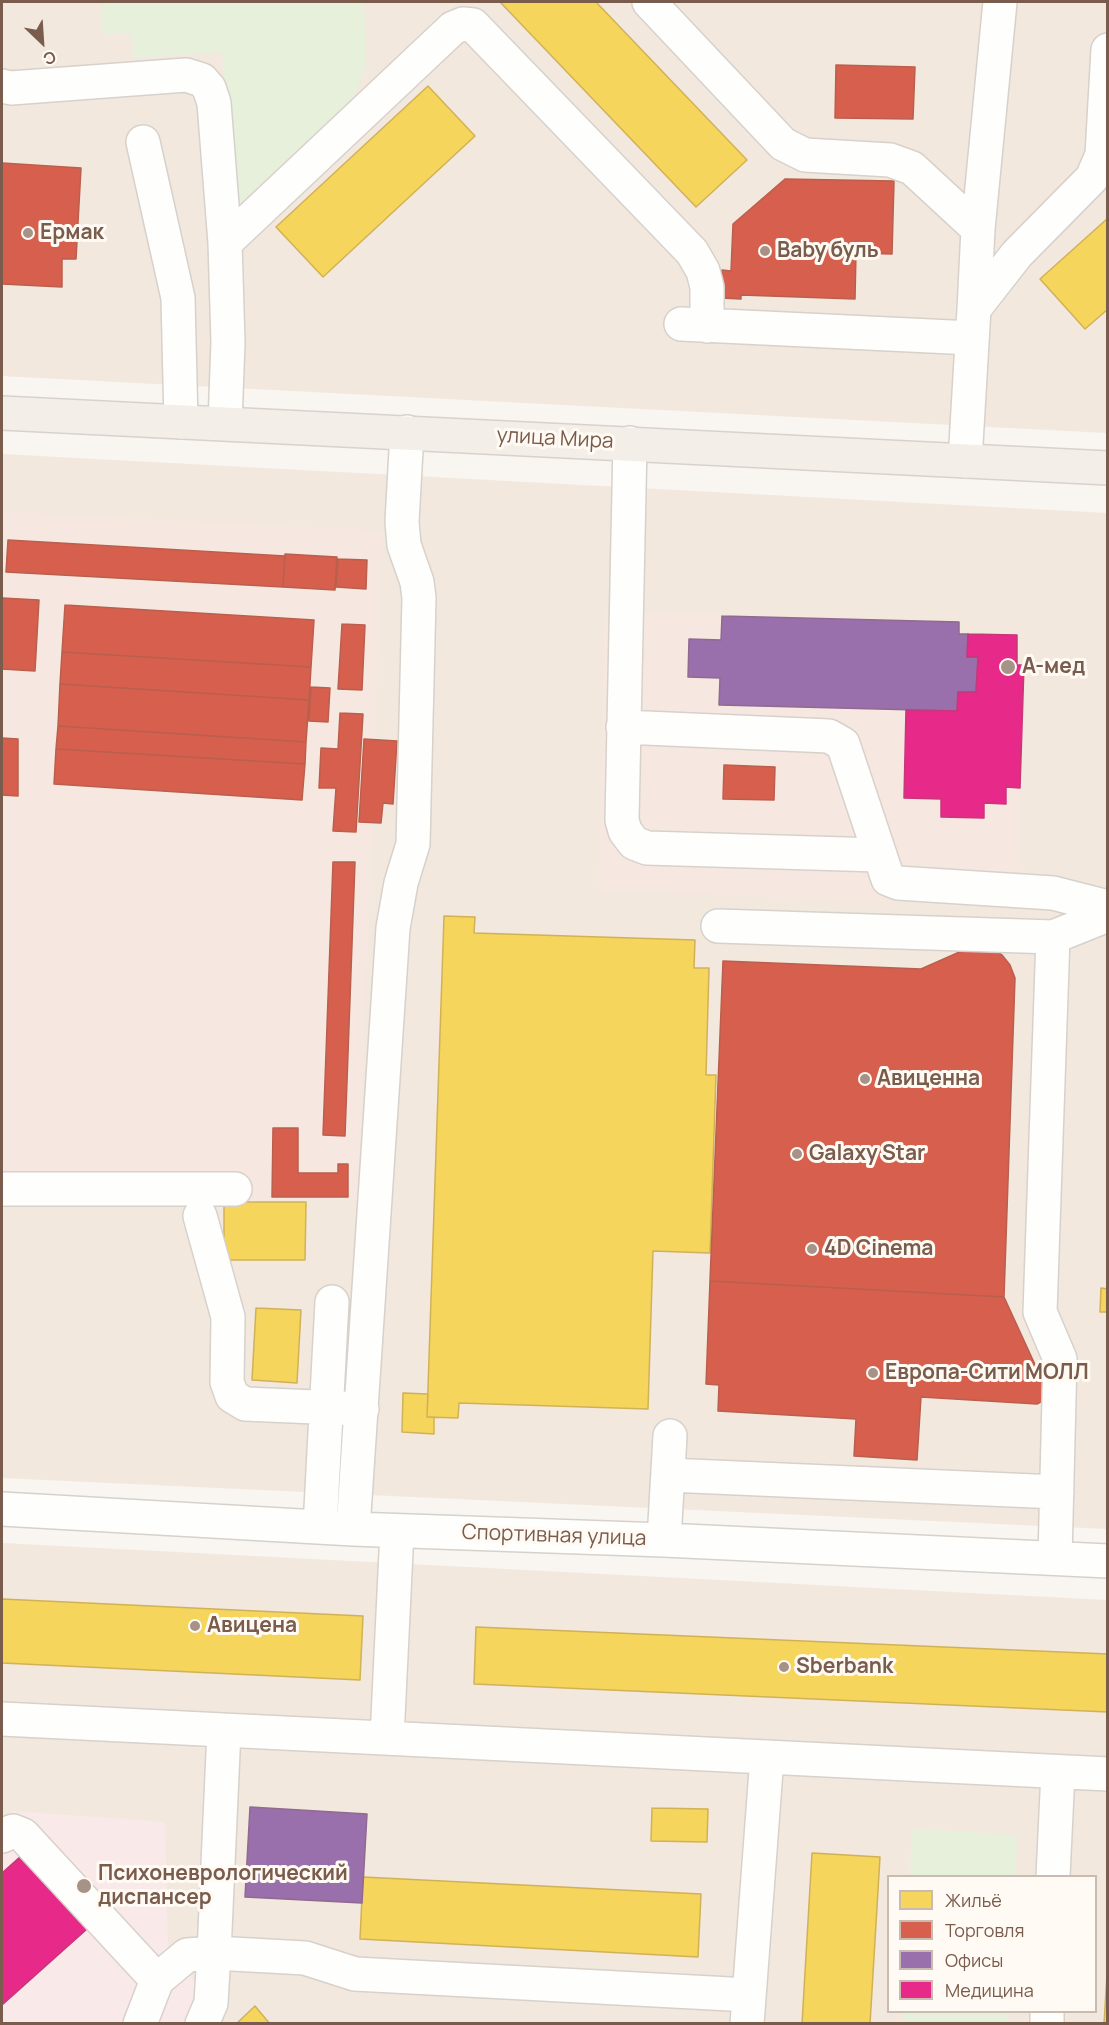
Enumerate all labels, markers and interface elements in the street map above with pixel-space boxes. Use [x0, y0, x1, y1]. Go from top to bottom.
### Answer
north arrow [12, 12, 72, 72]
text: С [40, 46, 60, 71]
place label: Ермак [40, 220, 104, 246]
marker: Ермак [21, 226, 35, 240]
place label: Baby буль [777, 238, 879, 264]
marker: Baby буль [758, 244, 772, 258]
street label: улица Мира [496, 423, 614, 455]
place label: А-мед [1022, 654, 1085, 680]
marker: А-мед [999, 658, 1017, 676]
place label: Авиценна [877, 1066, 980, 1092]
marker: Авиценна [858, 1072, 872, 1086]
place label: Galaxy Star [809, 1141, 925, 1167]
marker: Galaxy Star [790, 1147, 804, 1161]
place label: 4D Cinema [824, 1236, 933, 1262]
marker: 4D Cinema [805, 1242, 819, 1256]
place label: Европа-Сити МОЛЛ [885, 1360, 1089, 1386]
marker: Европа-Сити МОЛЛ [866, 1366, 880, 1380]
street label: Спортивная улица [461, 1520, 647, 1552]
place label: Авицена [207, 1613, 297, 1639]
marker: Авицена [188, 1619, 202, 1633]
place label: Sberbank [796, 1654, 893, 1680]
marker: Sberbank [777, 1660, 791, 1674]
place label: Психоневрологический диспансер [98, 1861, 348, 1911]
legend [887, 1875, 1097, 2013]
marker: Психоневрологический диспансер [75, 1877, 93, 1895]
text: Жильё [945, 1888, 1002, 1912]
text: Торговля [945, 1918, 1024, 1942]
text: Офисы [945, 1948, 1003, 1972]
text: Медицина [945, 1978, 1034, 2002]

